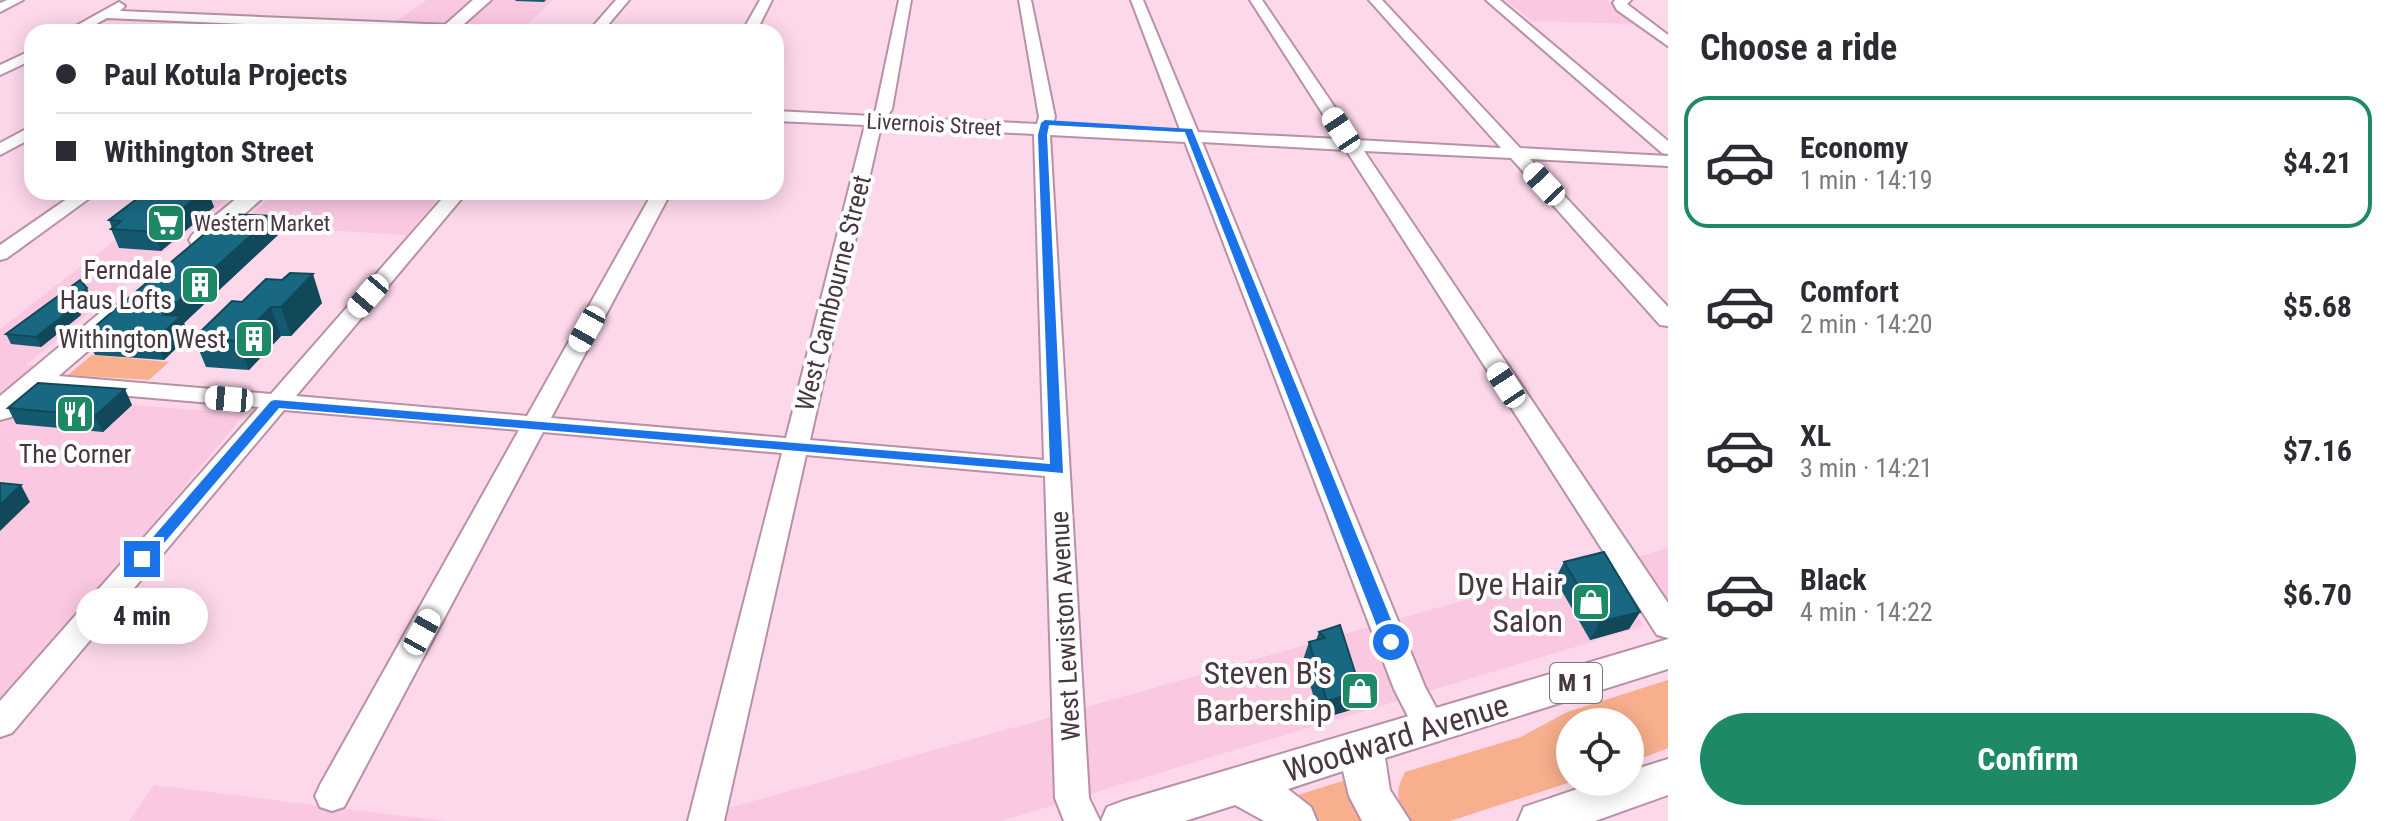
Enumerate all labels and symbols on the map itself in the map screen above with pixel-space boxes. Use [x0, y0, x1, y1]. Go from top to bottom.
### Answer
car [1318, 103, 1364, 157]
street label: Livernois Street [866, 108, 1002, 141]
car [1519, 158, 1569, 210]
street label: West Cambourne Street [789, 172, 877, 414]
supermarket icon: Western Market [145, 202, 187, 244]
place label: Western Market [194, 211, 330, 236]
place label: Ferndale Haus Lofts [60, 255, 172, 315]
building icon: Ferndale Haus Lofts [179, 264, 221, 306]
car [343, 270, 393, 322]
car [565, 302, 609, 356]
building icon: Withington West [233, 318, 275, 360]
place label: Withington West [58, 324, 226, 354]
car [1483, 358, 1529, 412]
car [204, 385, 254, 413]
restaurant icon: The Corner [54, 393, 96, 435]
place label: The Corner [19, 439, 131, 469]
street label: West Lewiston Avenue [1044, 510, 1086, 742]
route end [124, 541, 160, 577]
place label: Dye Hair Salon [1457, 565, 1563, 640]
shop icon: Dye Hair Salon [1570, 581, 1612, 623]
callout: 4 min [76, 587, 208, 643]
car [400, 605, 444, 659]
route start [1373, 624, 1409, 660]
place label: Steven B's Barbership [1196, 654, 1332, 729]
road number: M 1 [1550, 663, 1602, 703]
shop icon: Steven B's Barbership [1339, 670, 1381, 712]
street label: Woodward Avenue [1279, 686, 1513, 790]

